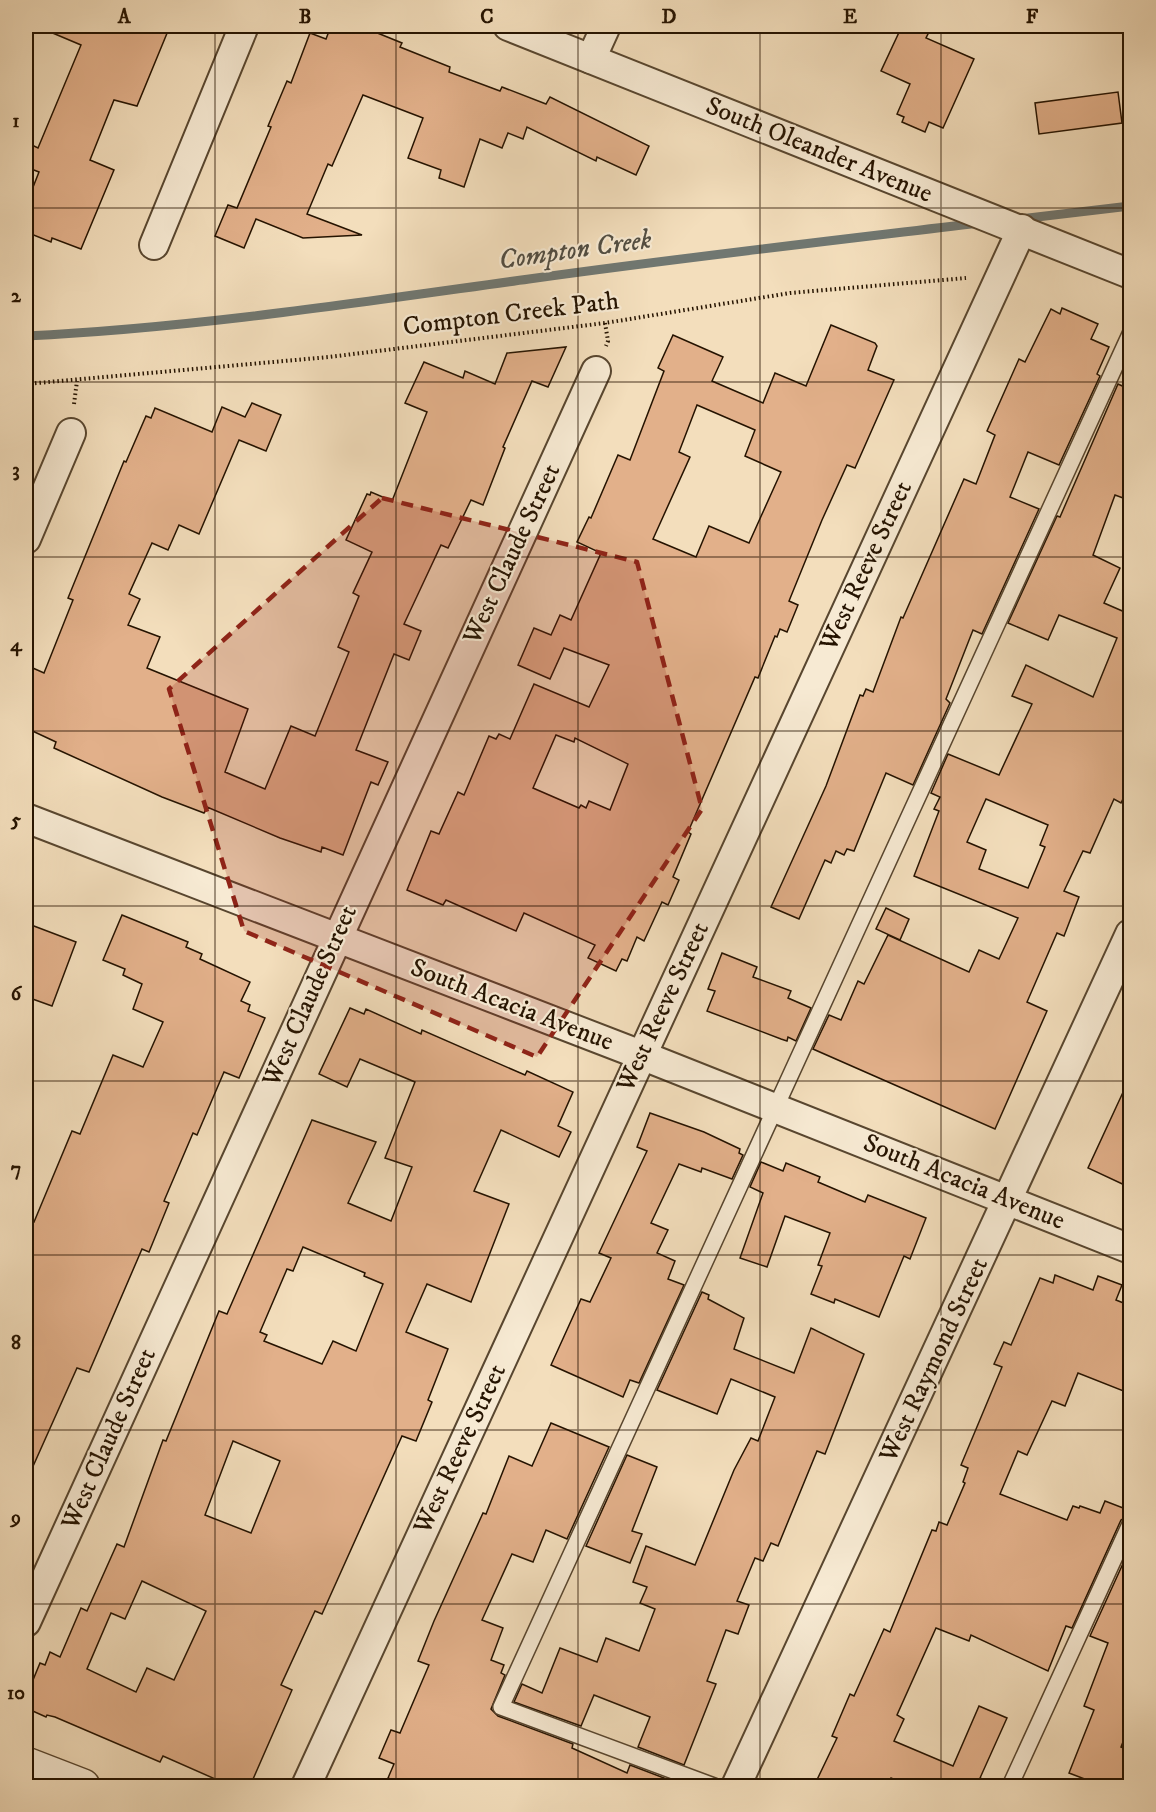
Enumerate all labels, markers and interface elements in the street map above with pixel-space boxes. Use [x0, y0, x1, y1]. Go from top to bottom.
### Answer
text: A [117, 5, 132, 30]
text: B [299, 5, 311, 30]
text: C [480, 5, 494, 30]
text: D [662, 5, 677, 30]
text: E [843, 5, 857, 30]
text: F [1026, 5, 1039, 30]
street label: South Oleander Avenue [701, 89, 937, 211]
text: 1 [12, 109, 20, 134]
water label: Compton Creek [496, 222, 654, 278]
text: 2 [11, 284, 22, 309]
street label: Compton Creek Path [401, 284, 621, 344]
text: 3 [12, 458, 20, 483]
street label: West Claude Street [455, 458, 568, 650]
street label: West Reeve Street [812, 476, 920, 657]
text: 4 [10, 633, 23, 658]
text: 5 [10, 808, 21, 833]
street label: West Claude Street [255, 900, 365, 1093]
street label: West Reeve Street [609, 917, 717, 1098]
street label: South Acacia Avenue [406, 951, 618, 1059]
text: 6 [11, 982, 23, 1007]
street label: South Acacia Avenue [858, 1126, 1070, 1238]
text: 7 [11, 1157, 21, 1182]
street label: West Raymond Street [872, 1252, 996, 1469]
text: 8 [11, 1331, 21, 1356]
street label: West Claude Street [54, 1343, 164, 1536]
street label: West Reeve Street [406, 1359, 514, 1540]
text: 9 [9, 1506, 21, 1531]
text: 10 [7, 1681, 25, 1706]

